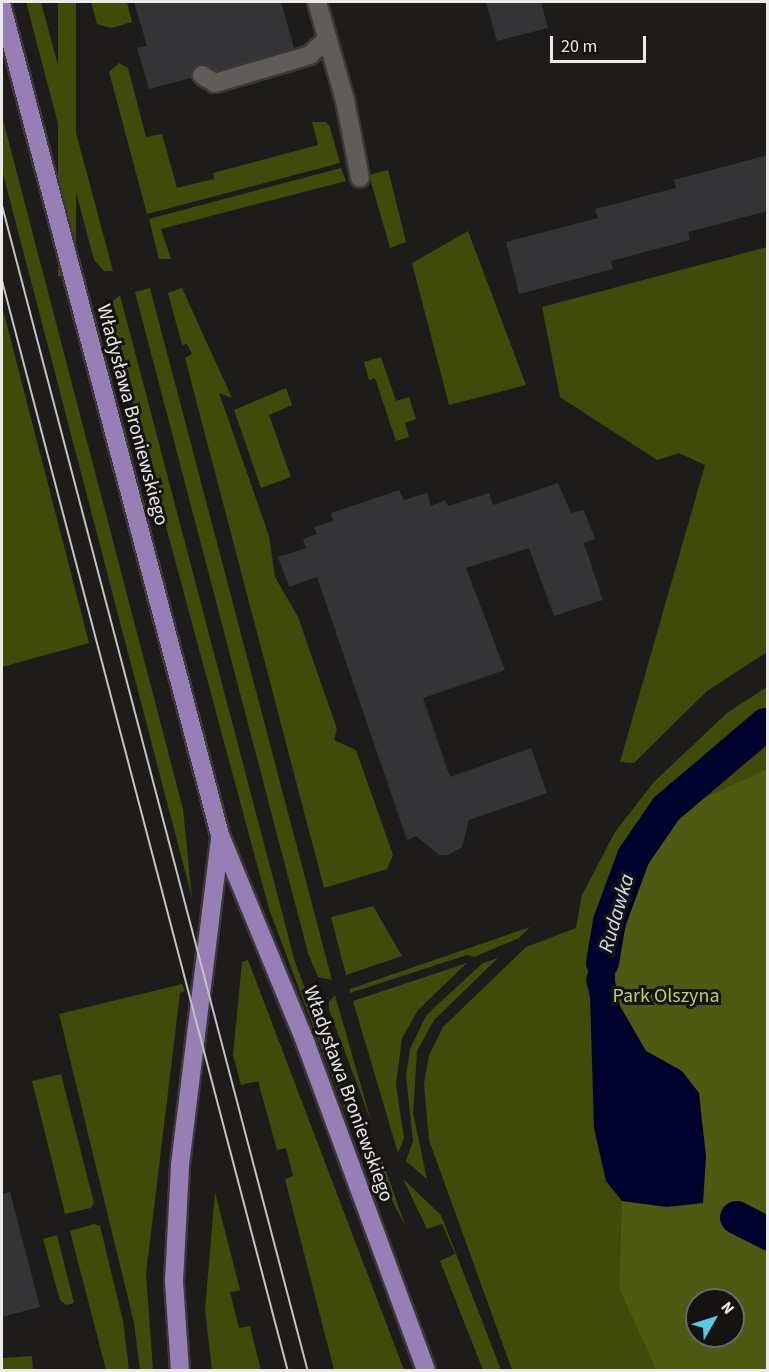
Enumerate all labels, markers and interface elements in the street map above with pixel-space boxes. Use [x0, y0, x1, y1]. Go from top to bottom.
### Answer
scale bar [553, 24, 649, 62]
text: 20 m [561, 34, 597, 59]
street label: Władysława Broniewskiego [91, 302, 173, 528]
water label: Rudawka [593, 871, 639, 955]
street label: Władysława Broniewskiego [298, 983, 398, 1205]
park label: Park Olszyna [613, 984, 719, 1008]
north arrow [685, 1288, 745, 1348]
text: N [716, 1297, 739, 1319]

